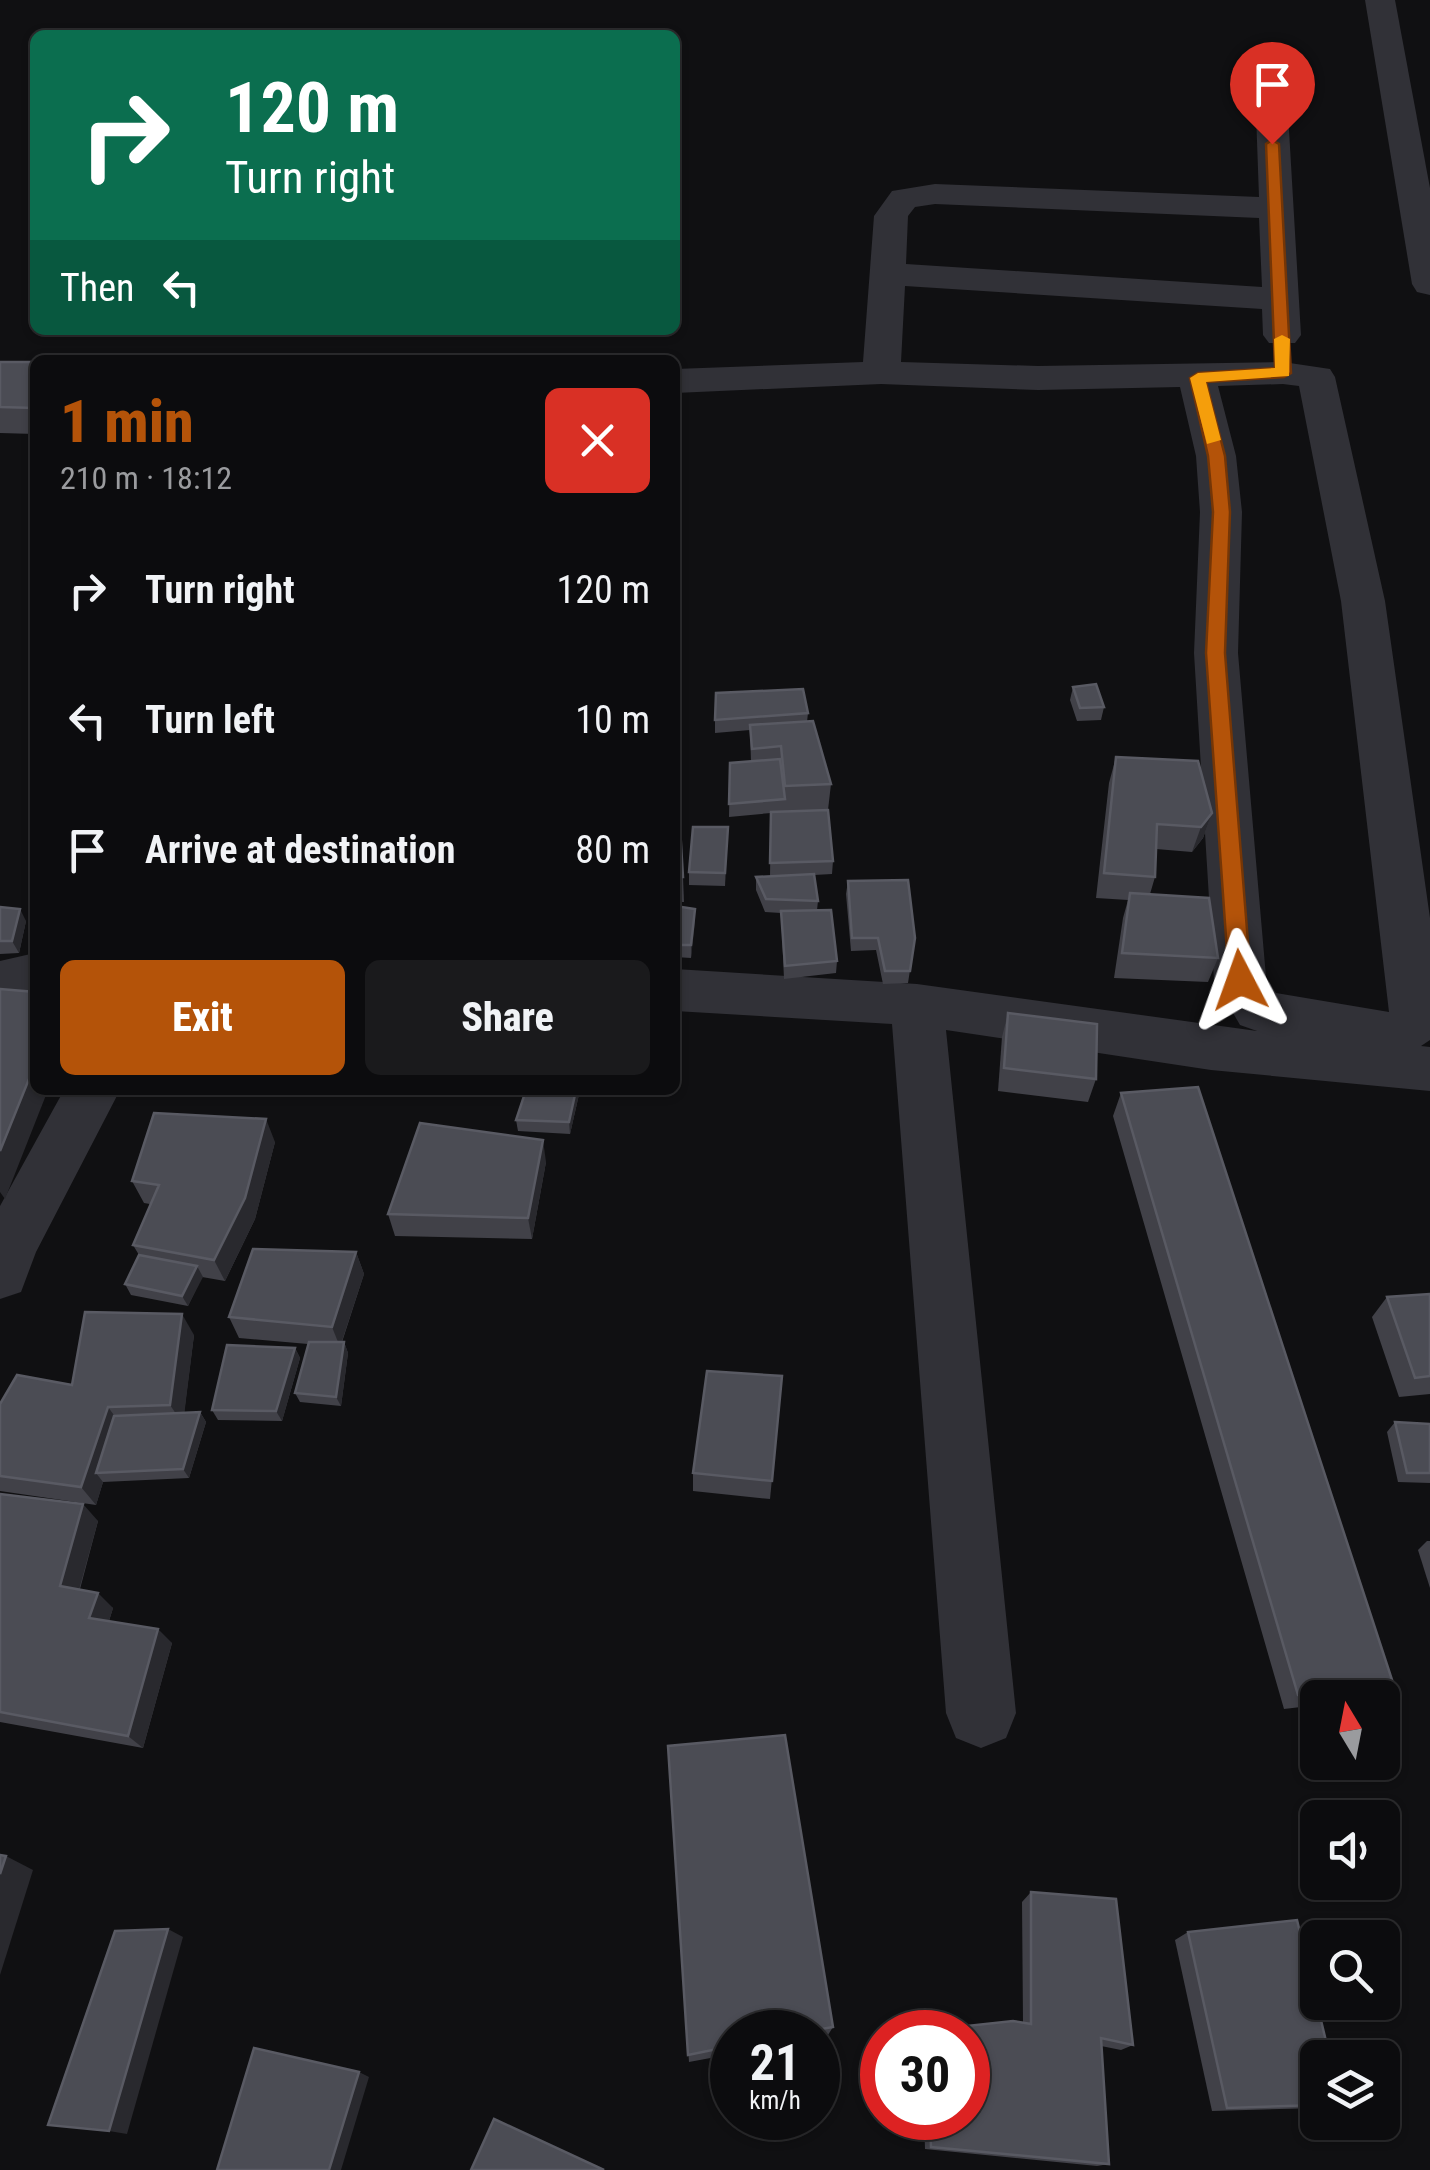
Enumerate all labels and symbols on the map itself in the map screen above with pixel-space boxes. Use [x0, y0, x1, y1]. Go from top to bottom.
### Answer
pin [1230, 42, 1315, 145]
position arrow [1188, 928, 1292, 1032]
north arrow [1300, 1680, 1400, 1780]
speed limit sign: 30 [860, 2010, 990, 2140]

